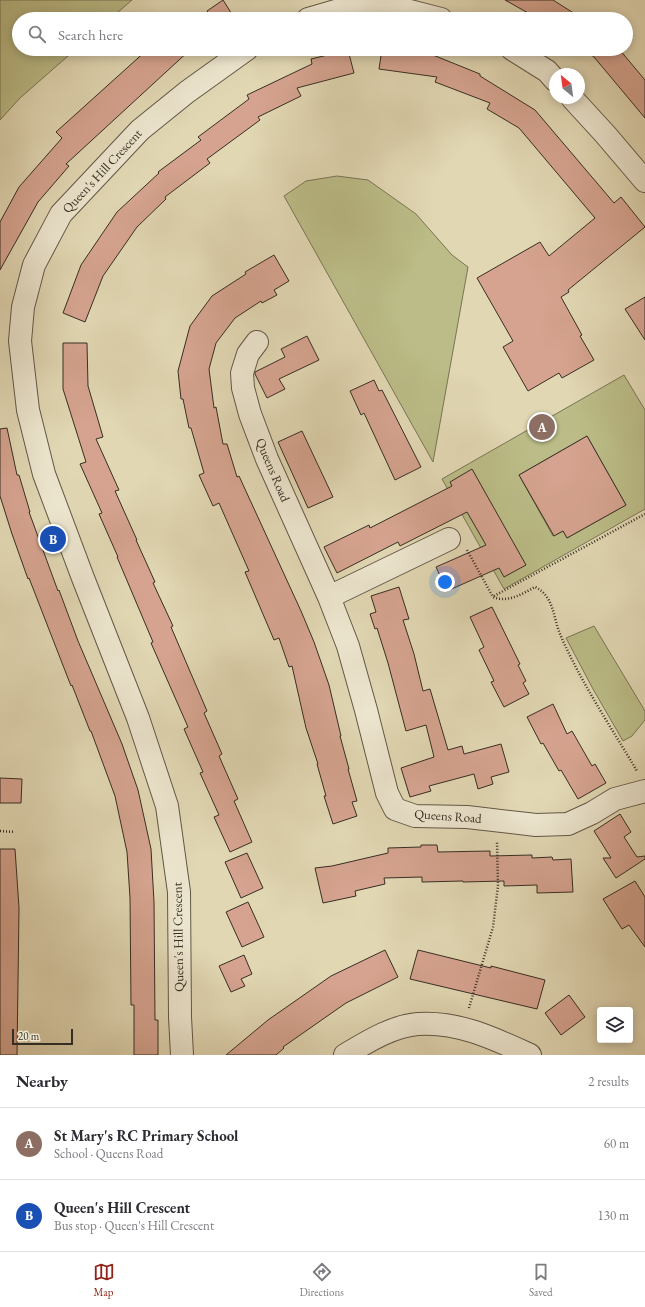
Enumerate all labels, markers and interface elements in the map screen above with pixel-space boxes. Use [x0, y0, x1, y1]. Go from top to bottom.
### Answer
search box [12, 12, 633, 56]
icon: search [26, 23, 48, 45]
text: Search here [58, 25, 123, 44]
north arrow [549, 68, 585, 104]
street label: Queen's Hill Crescent [58, 125, 146, 217]
pin: A [529, 412, 555, 442]
street label: Queens Road [252, 436, 294, 505]
pin: B [40, 524, 66, 554]
your location [435, 572, 455, 592]
street label: Queens Road [414, 805, 483, 827]
street label: Queen's Hill Crescent [169, 882, 187, 992]
map controls [597, 1007, 633, 1043]
button: layers [597, 1007, 633, 1043]
scale bar [12, 1027, 73, 1046]
text: 20 m [18, 1029, 39, 1043]
text: Nearby [16, 1070, 68, 1092]
text: 2 results [588, 1073, 629, 1090]
text: St Mary's RC Primary School [54, 1126, 238, 1145]
text: A [24, 1135, 34, 1152]
text: 60 m [604, 1135, 629, 1152]
text: School · Queens Road [54, 1145, 163, 1162]
text: Queen's Hill Crescent [54, 1198, 190, 1217]
text: B [25, 1207, 33, 1224]
text: 130 m [598, 1207, 629, 1224]
text: Bus stop · Queen's Hill Crescent [54, 1217, 214, 1234]
tab: Map [93, 1261, 115, 1299]
tab: Directions [300, 1261, 344, 1299]
tab: Saved [529, 1261, 552, 1299]

